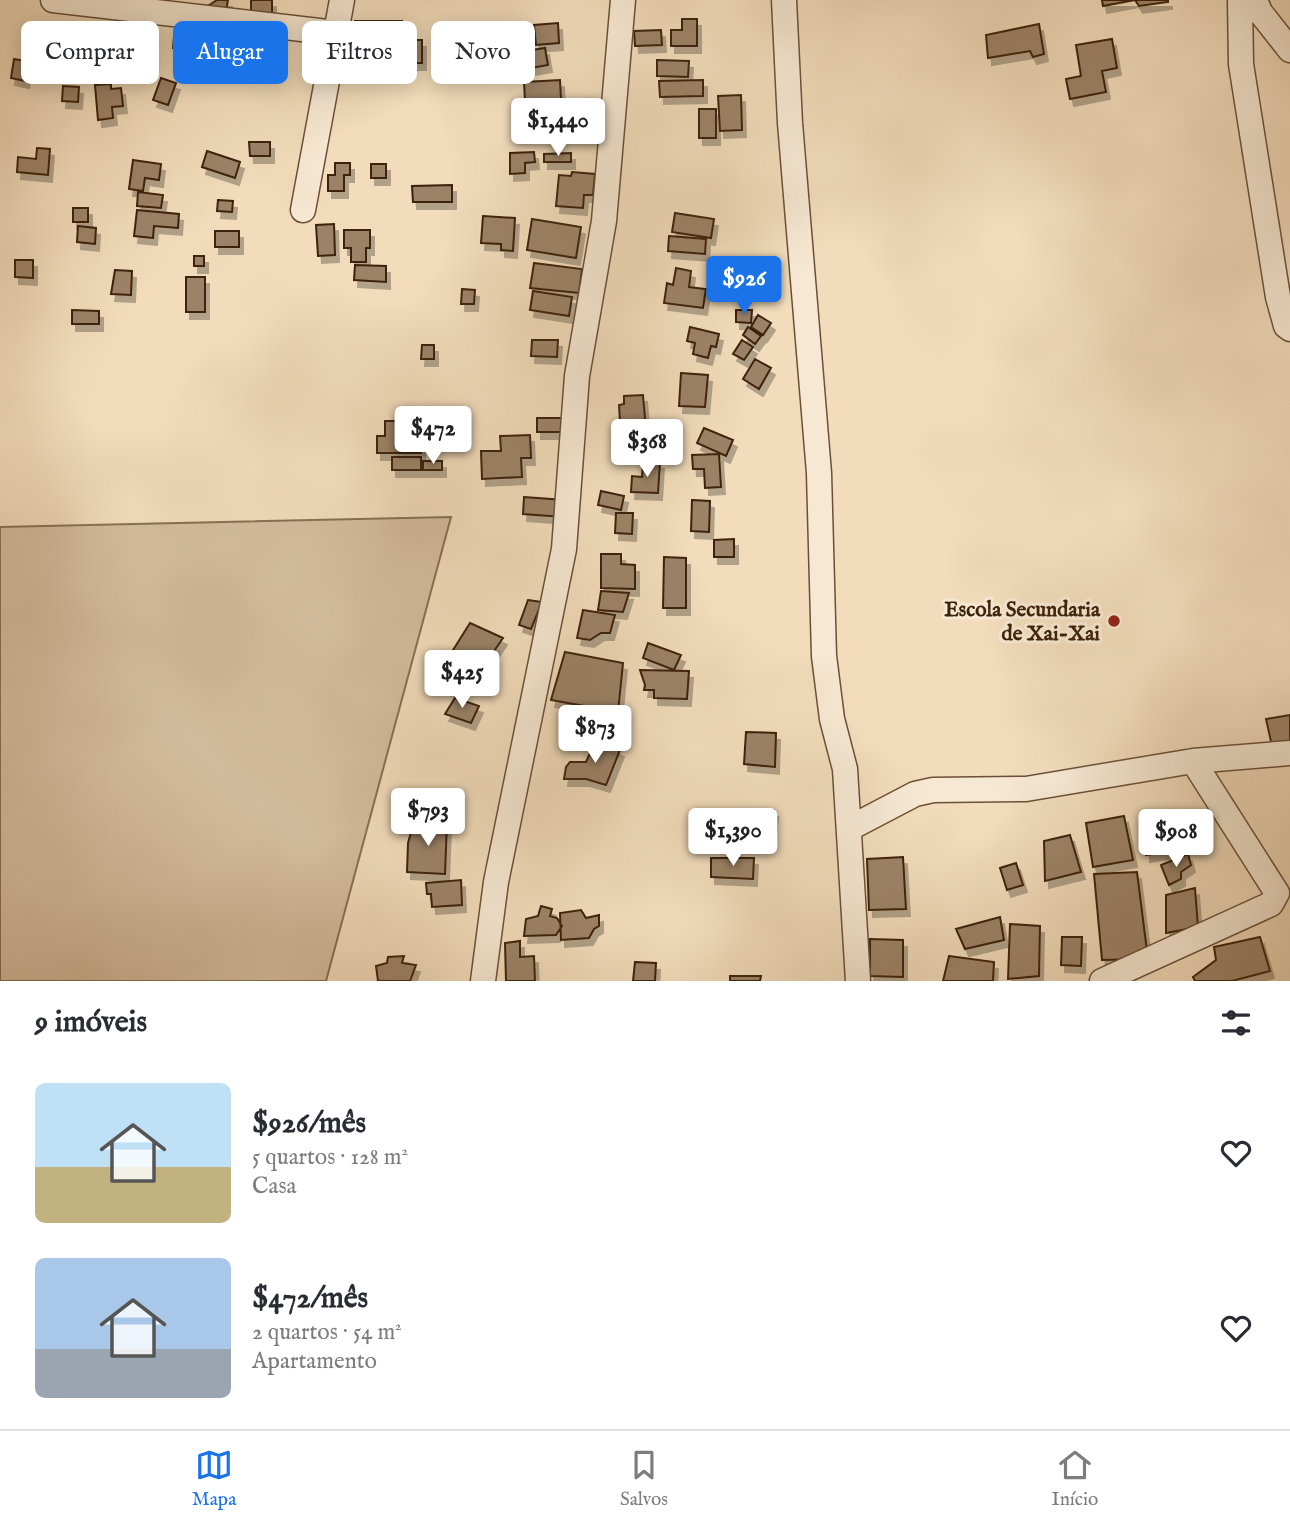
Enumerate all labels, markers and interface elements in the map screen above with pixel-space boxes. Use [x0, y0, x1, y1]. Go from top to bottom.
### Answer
chip: Comprar [21, 21, 159, 84]
chip: Alugar [173, 21, 288, 84]
chip: Filtros [302, 21, 417, 84]
chip: Novo [431, 21, 535, 84]
pin: $1,440 [501, 99, 615, 158]
text: $1,440 [527, 106, 589, 135]
pin: $926 [703, 256, 785, 316]
text: $926 [722, 264, 766, 293]
pin: $472 [392, 406, 474, 466]
text: $472 [411, 414, 455, 443]
pin: $368 [606, 420, 688, 479]
text: $368 [627, 427, 667, 456]
place label: Escola Secundaria de Xai-Xai [944, 597, 1101, 648]
marker: Escola Secundaria de Xai-Xai [1106, 613, 1122, 629]
pin: $425 [421, 650, 503, 710]
text: $425 [440, 658, 484, 687]
pin: $873 [554, 706, 636, 765]
text: $873 [574, 713, 616, 742]
pin: $793 [387, 788, 469, 848]
text: $793 [407, 796, 449, 825]
pin: $1,390 [676, 808, 790, 868]
pin: $908 [1135, 810, 1217, 869]
text: $1,390 [704, 816, 762, 845]
text: $908 [1154, 817, 1198, 846]
text: 9 imóveis [35, 1004, 147, 1042]
icon: filters [1217, 1004, 1255, 1042]
text: $926/mês [252, 1105, 366, 1143]
icon: home [91, 1111, 175, 1195]
icon: heart [1217, 1134, 1255, 1172]
text: 5 quartos · 128 m² [252, 1143, 408, 1172]
text: Casa [252, 1172, 296, 1201]
text: $472/mês [252, 1280, 368, 1318]
icon: home [91, 1286, 175, 1370]
icon: heart [1217, 1309, 1255, 1347]
text: 2 quartos · 54 m² [252, 1318, 402, 1347]
text: Apartamento [252, 1347, 377, 1376]
tab: Mapa [192, 1446, 236, 1512]
tab: Salvos [620, 1446, 668, 1512]
tab: Início [1052, 1446, 1098, 1512]

